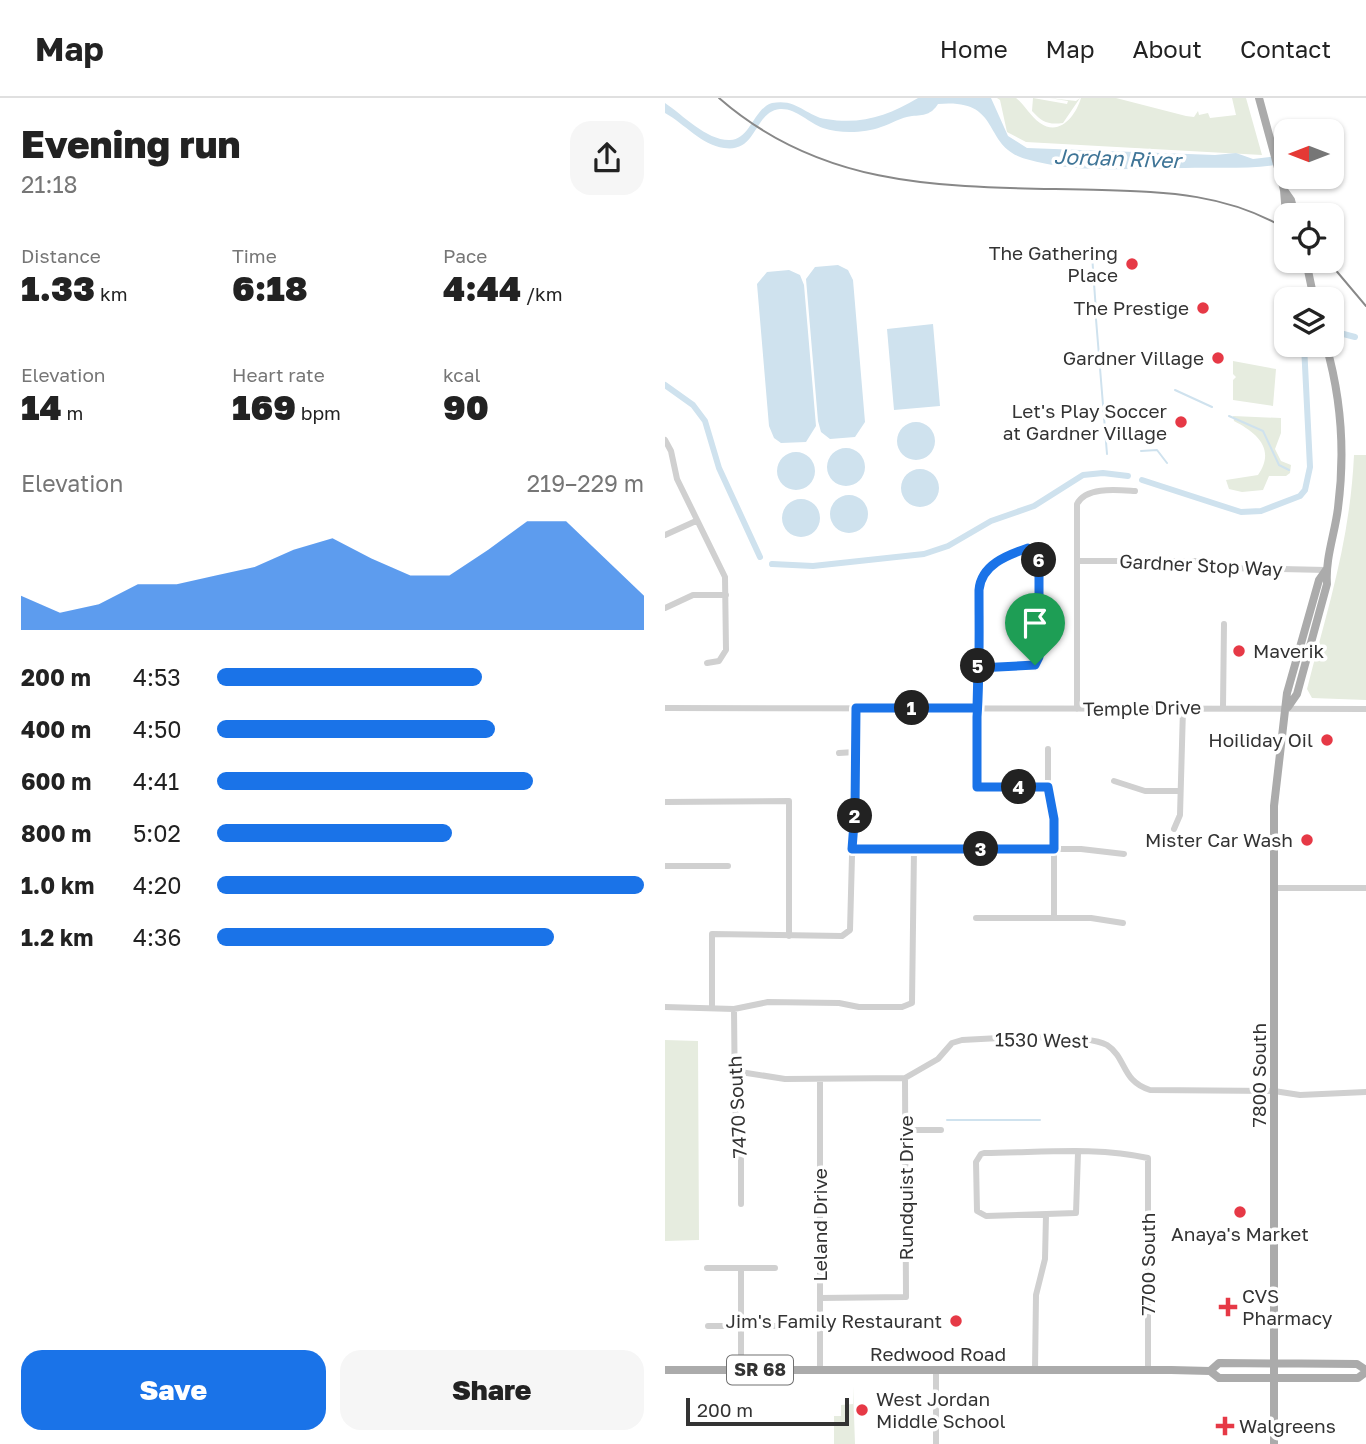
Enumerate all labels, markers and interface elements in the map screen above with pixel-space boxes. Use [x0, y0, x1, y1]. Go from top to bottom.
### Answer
text: Map [35, 29, 104, 68]
text: Home [940, 34, 1008, 63]
text: Map [1046, 34, 1095, 63]
text: About [1133, 34, 1202, 63]
text: Contact [1240, 34, 1331, 63]
north arrow [1274, 119, 1344, 189]
map controls [1274, 119, 1344, 357]
text: Evening run [21, 121, 240, 166]
button: share [570, 121, 644, 195]
water label: Jordan River [1053, 143, 1184, 173]
text: 21:18 [21, 170, 78, 198]
button: locate [1274, 203, 1344, 273]
place label: The Gathering Place [989, 241, 1118, 286]
text: Distance [21, 244, 101, 267]
text: Time [232, 244, 277, 267]
text: Pace [443, 244, 487, 267]
marker: The Gathering Place [1124, 256, 1140, 272]
text: 1.33 [21, 267, 95, 309]
text: 6:18 [232, 267, 308, 309]
text: 4:44 [443, 267, 521, 309]
text: km [95, 282, 127, 305]
text: /km [521, 282, 563, 305]
button: layers [1274, 287, 1344, 357]
place label: The Prestige [1074, 296, 1189, 319]
marker: The Prestige [1195, 300, 1211, 316]
place label: Gardner Village [1063, 346, 1204, 369]
marker: Gardner Village [1210, 350, 1226, 366]
text: Elevation [21, 363, 106, 386]
text: Heart rate [232, 363, 325, 386]
text: kcal [443, 363, 481, 386]
text: 14 [21, 386, 62, 428]
text: 169 [232, 386, 296, 428]
text: 90 [443, 386, 489, 428]
place label: Let's Play Soccer at Gardner Village [1003, 399, 1168, 444]
text: m [62, 401, 83, 424]
text: bpm [296, 401, 341, 424]
marker: Let's Play Soccer at Gardner Village [1173, 414, 1189, 430]
text: Elevation [21, 469, 123, 497]
text: 219–229 m [527, 469, 644, 497]
pin: 6 [1021, 542, 1057, 578]
text: 6 [1032, 548, 1045, 571]
street label: Gardner Stop Way [1119, 549, 1284, 580]
pin [1005, 593, 1065, 665]
icon: arrive [1016, 604, 1054, 642]
place label: Maverik [1253, 639, 1324, 662]
marker: Maverik [1231, 643, 1247, 659]
pin: 5 [961, 648, 995, 684]
text: 5 [972, 654, 983, 677]
text: 200 m [21, 663, 91, 691]
text: 4:53 [133, 663, 181, 691]
pin: 1 [895, 690, 929, 726]
street label: Temple Drive [1083, 695, 1201, 720]
text: 1 [907, 696, 916, 719]
text: 400 m [21, 715, 91, 743]
text: 4:50 [133, 715, 182, 743]
place label: Hoiliday Oil [1208, 728, 1313, 751]
marker: Hoiliday Oil [1319, 732, 1335, 748]
text: 600 m [21, 767, 91, 795]
text: 4:41 [133, 767, 179, 795]
pin: 4 [1001, 770, 1037, 804]
text: 4 [1013, 775, 1024, 798]
pin: 2 [837, 798, 873, 834]
text: 2 [849, 804, 860, 827]
text: 800 m [21, 819, 92, 847]
text: 5:02 [133, 819, 181, 847]
place label: Mister Car Wash [1145, 828, 1293, 851]
pin: 3 [963, 832, 999, 866]
marker: Mister Car Wash [1299, 832, 1315, 848]
text: 3 [975, 837, 986, 860]
text: 1.0 km [21, 871, 94, 899]
text: 4:20 [133, 871, 182, 899]
text: 1.2 km [21, 923, 93, 951]
text: 4:36 [133, 923, 181, 951]
street label: 7800 South [1247, 1023, 1270, 1127]
street label: 1530 West [995, 1027, 1089, 1052]
street label: 7470 South [722, 1055, 751, 1159]
street label: Rundquist Drive [894, 1115, 917, 1261]
street label: Leland Drive [808, 1168, 831, 1282]
marker: Anaya's Market [1232, 1204, 1248, 1220]
street label: 7700 South [1136, 1213, 1159, 1315]
place label: Anaya's Market [1171, 1222, 1309, 1245]
place label: CVS Pharmacy [1242, 1284, 1333, 1329]
marker: CVS Pharmacy [1220, 1299, 1236, 1315]
place label: Jim's Family Restaurant [725, 1309, 942, 1332]
marker: Jim's Family Restaurant [948, 1313, 964, 1329]
street label: Redwood Road [870, 1342, 1006, 1365]
button: Save [21, 1350, 326, 1430]
button: Share [340, 1350, 644, 1430]
road number: SR 68 [727, 1356, 793, 1385]
place label: West Jordan Middle School [876, 1387, 1006, 1432]
scale bar [686, 1395, 849, 1427]
text: 200 m [697, 1398, 753, 1421]
marker: West Jordan Middle School [854, 1402, 870, 1418]
place label: Walgreens [1239, 1414, 1336, 1437]
marker: Walgreens [1217, 1418, 1233, 1434]

